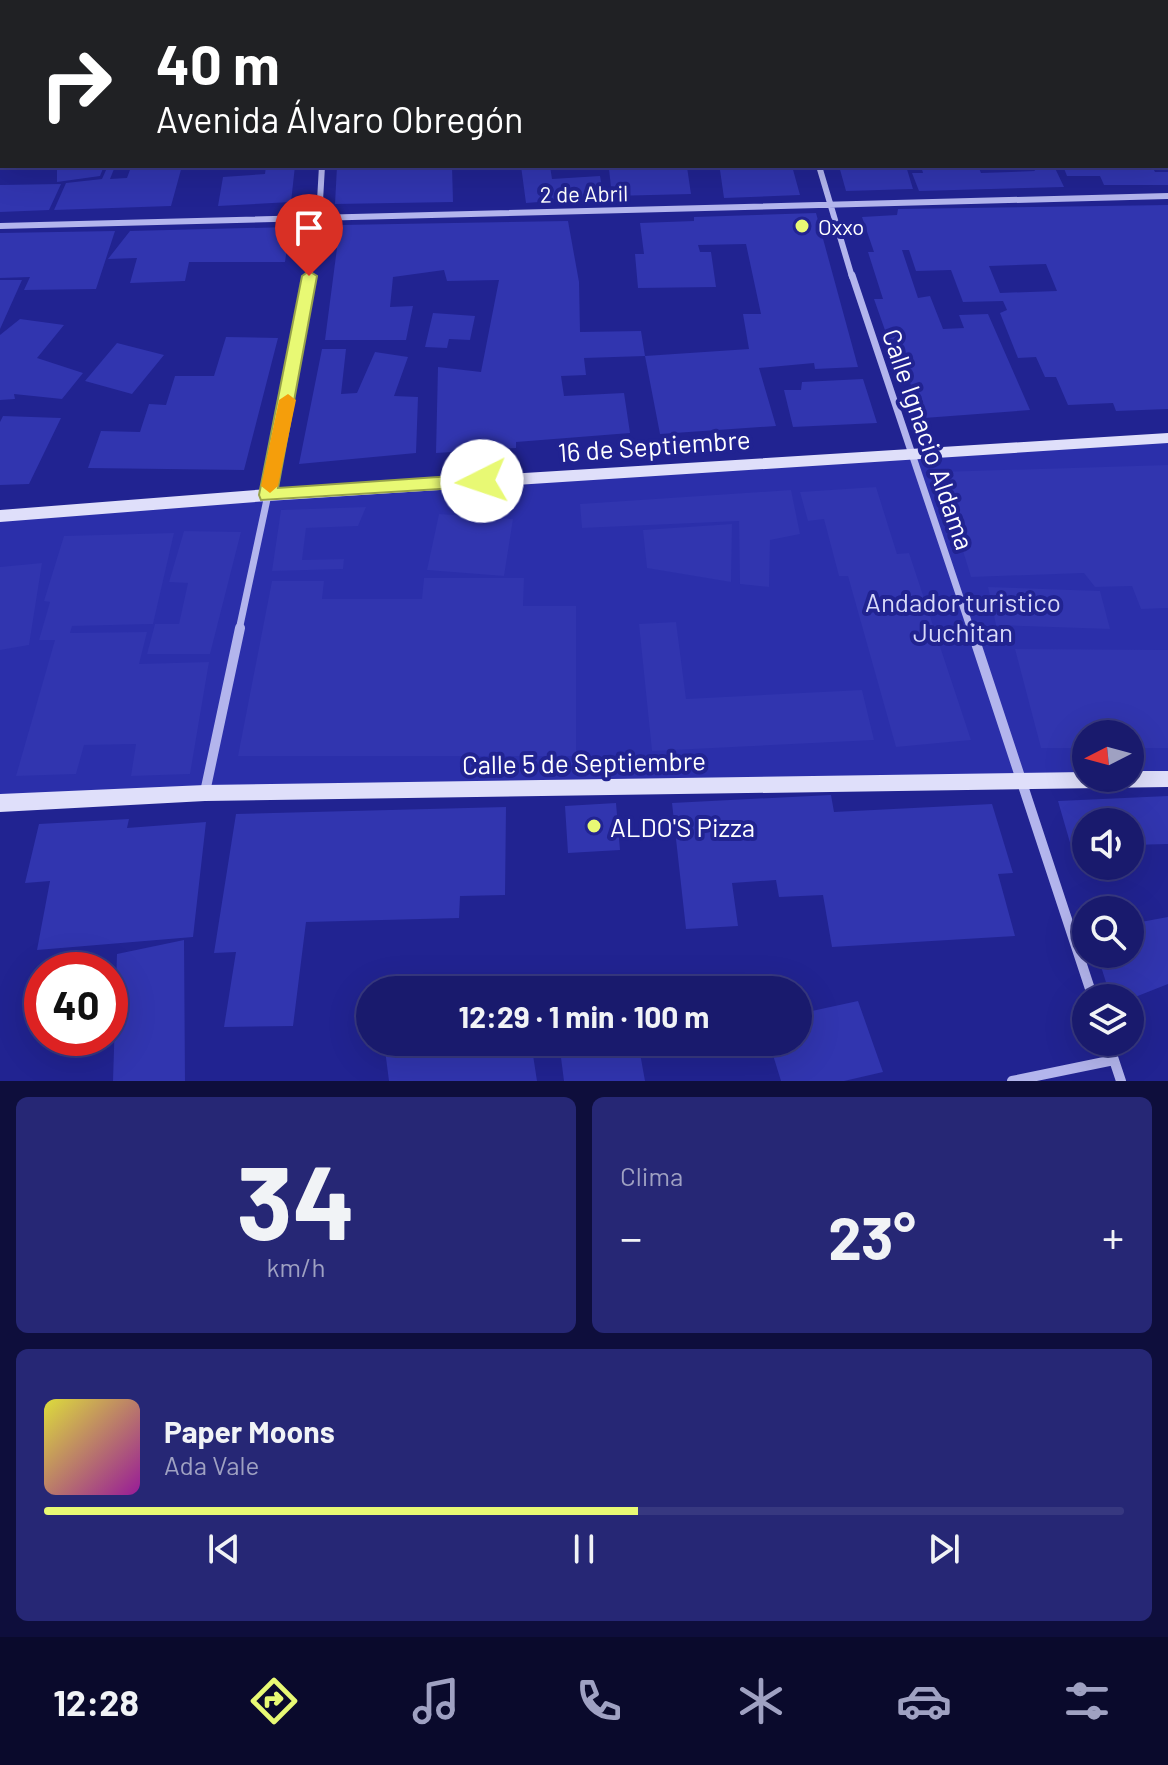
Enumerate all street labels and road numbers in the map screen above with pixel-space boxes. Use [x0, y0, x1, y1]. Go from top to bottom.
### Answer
street label: 2 de Abril [540, 179, 628, 207]
street label: Calle Ignacio Aldama [877, 325, 981, 553]
street label: 16 de Septiembre [557, 423, 751, 467]
street label: Calle 5 de Septiembre [462, 744, 706, 780]

